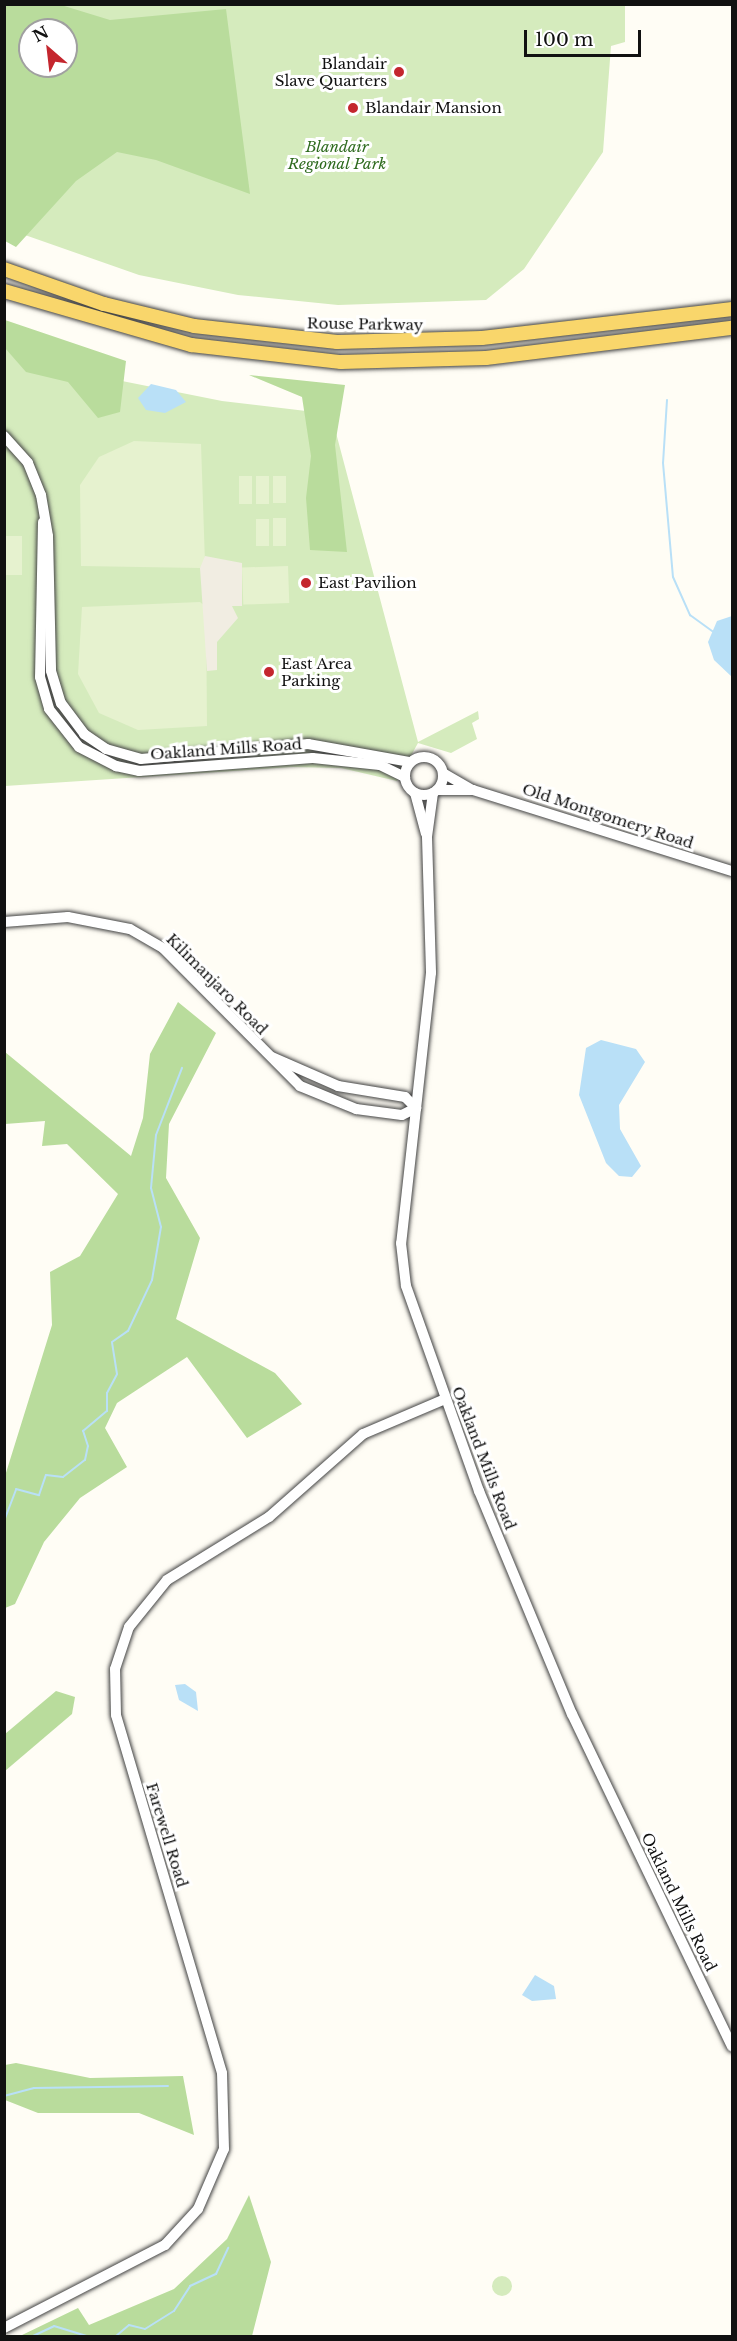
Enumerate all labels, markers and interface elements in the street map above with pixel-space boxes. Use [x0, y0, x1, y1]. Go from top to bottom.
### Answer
north arrow [18, 18, 78, 78]
scale bar [527, 18, 644, 56]
text: N [29, 22, 52, 46]
text: 100 m [535, 29, 593, 51]
place label: Blandair Slave Quarters [275, 54, 387, 89]
marker: Blandair Slave Quarters [392, 65, 406, 79]
place label: Blandair Mansion [365, 99, 502, 117]
marker: Blandair Mansion [346, 101, 360, 115]
park label: Blandair Regional Park [288, 137, 386, 172]
street label: Rouse Parkway [307, 314, 423, 334]
place label: East Pavilion [318, 574, 417, 592]
marker: East Pavilion [299, 576, 313, 590]
place label: East Area Parking [281, 654, 352, 689]
marker: East Area Parking [262, 665, 276, 679]
street label: Oakland Mills Road [150, 735, 302, 763]
street label: Old Montgomery Road [520, 780, 696, 852]
street label: Kilimanjaro Road [163, 930, 271, 1038]
street label: Oakland Mills Road [448, 1384, 520, 1532]
street label: Farewell Road [143, 1781, 191, 1889]
street label: Oakland Mills Road [638, 1830, 720, 1974]

